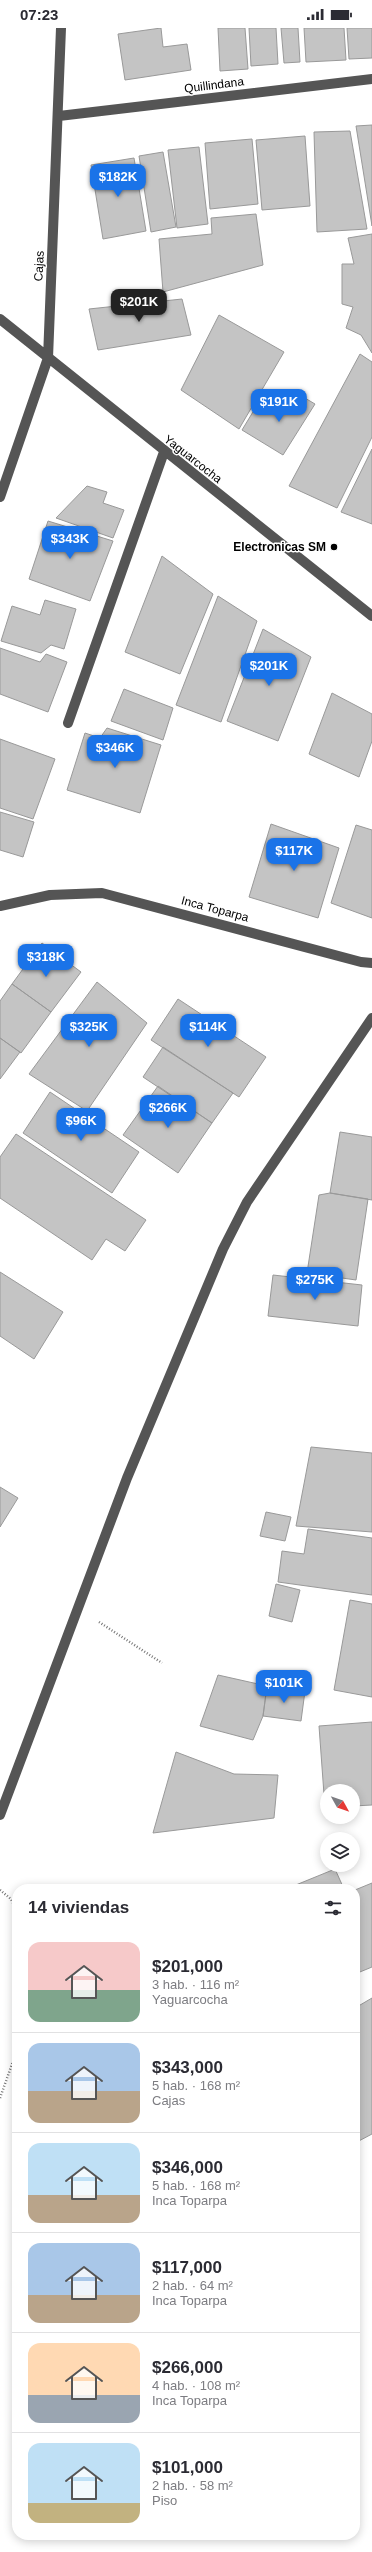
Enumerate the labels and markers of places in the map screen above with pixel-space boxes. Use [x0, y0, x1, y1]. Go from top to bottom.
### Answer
pin: $182K [90, 164, 146, 198]
pin: $201K [111, 289, 167, 323]
pin: $191K [251, 389, 307, 423]
pin: $343K [42, 526, 98, 560]
place label: Electronicas SM [233, 540, 326, 554]
marker: Electronicas SM [329, 542, 339, 552]
pin: $201K [241, 653, 297, 687]
pin: $346K [87, 735, 143, 769]
pin: $117K [266, 838, 322, 872]
pin: $318K [18, 944, 74, 978]
pin: $325K [61, 1014, 117, 1048]
pin: $114K [180, 1014, 236, 1048]
pin: $266K [140, 1095, 196, 1129]
pin: $96K [57, 1108, 105, 1142]
pin: $275K [287, 1267, 343, 1301]
pin: $101K [256, 1670, 312, 1704]

